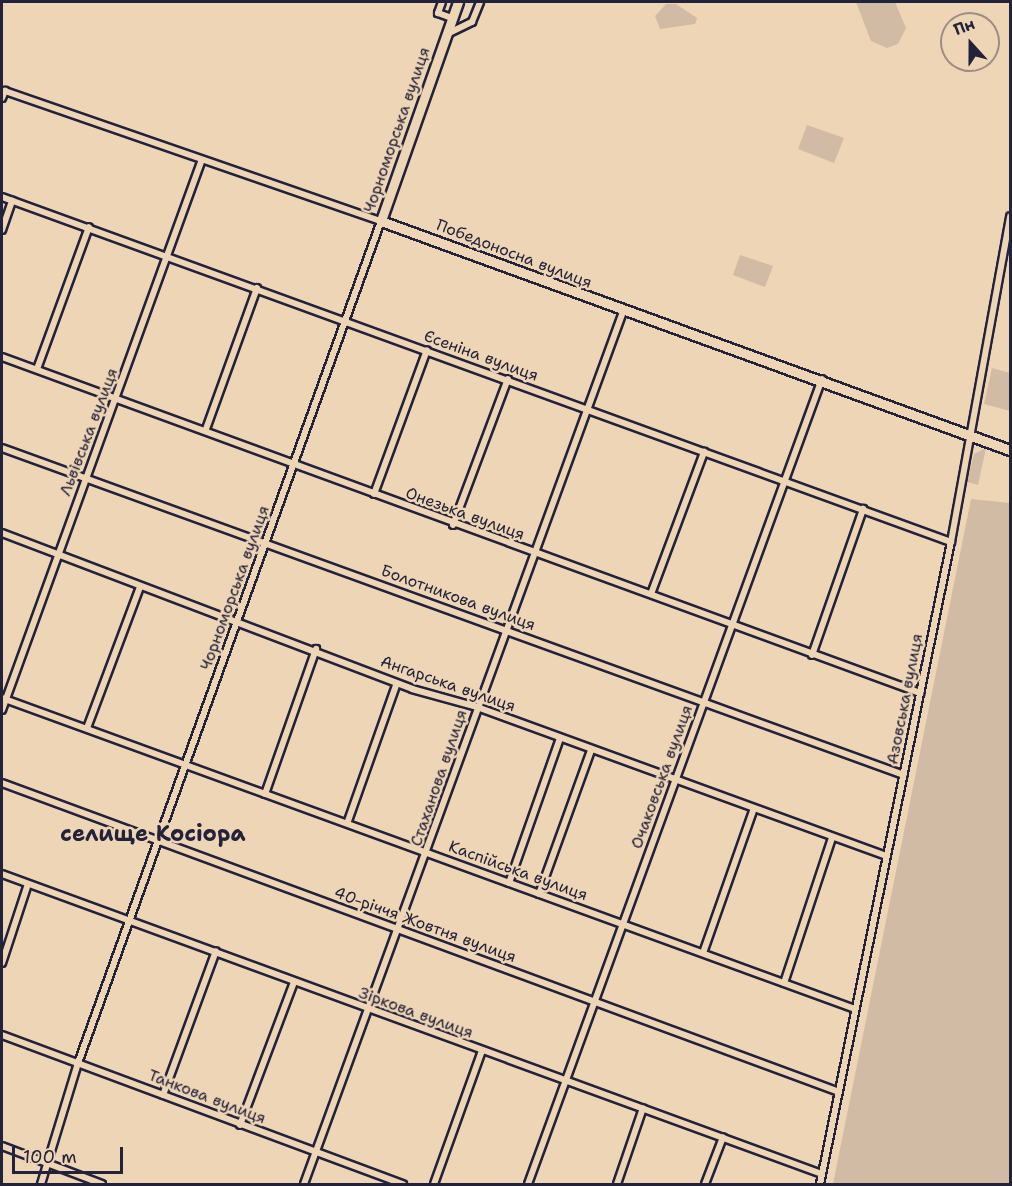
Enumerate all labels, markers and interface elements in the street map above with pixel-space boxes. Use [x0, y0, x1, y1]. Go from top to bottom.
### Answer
north arrow [940, 12, 1000, 72]
text: Пн [950, 13, 978, 40]
street label: Чорноморська вулиця [360, 45, 434, 215]
street label: Победоносна вулиця [433, 215, 595, 293]
street label: Єсеніна вулиця [421, 326, 541, 386]
street label: Львівська вулиця [56, 365, 122, 499]
street label: Онезька вулиця [403, 484, 527, 544]
street label: Чорноморська вулиця [196, 503, 274, 673]
street label: Болотникова вулиця [378, 561, 538, 635]
street label: Азовська вулиця [883, 632, 927, 766]
street label: Ангарська вулиця [378, 652, 518, 716]
street label: Очаковська вулиця [627, 703, 697, 851]
street label: Стаханова вулиця [407, 707, 471, 849]
district label: селище Косіора [60, 821, 246, 847]
street label: Каспійська вулиця [446, 837, 590, 905]
street label: 40-річчя Жовтня вулиця [331, 883, 519, 967]
street label: Зіркова вулиця [356, 983, 476, 1043]
street label: Танкова вулиця [145, 1066, 269, 1128]
scale bar [15, 1135, 126, 1173]
text: 100 m [23, 1145, 77, 1169]

